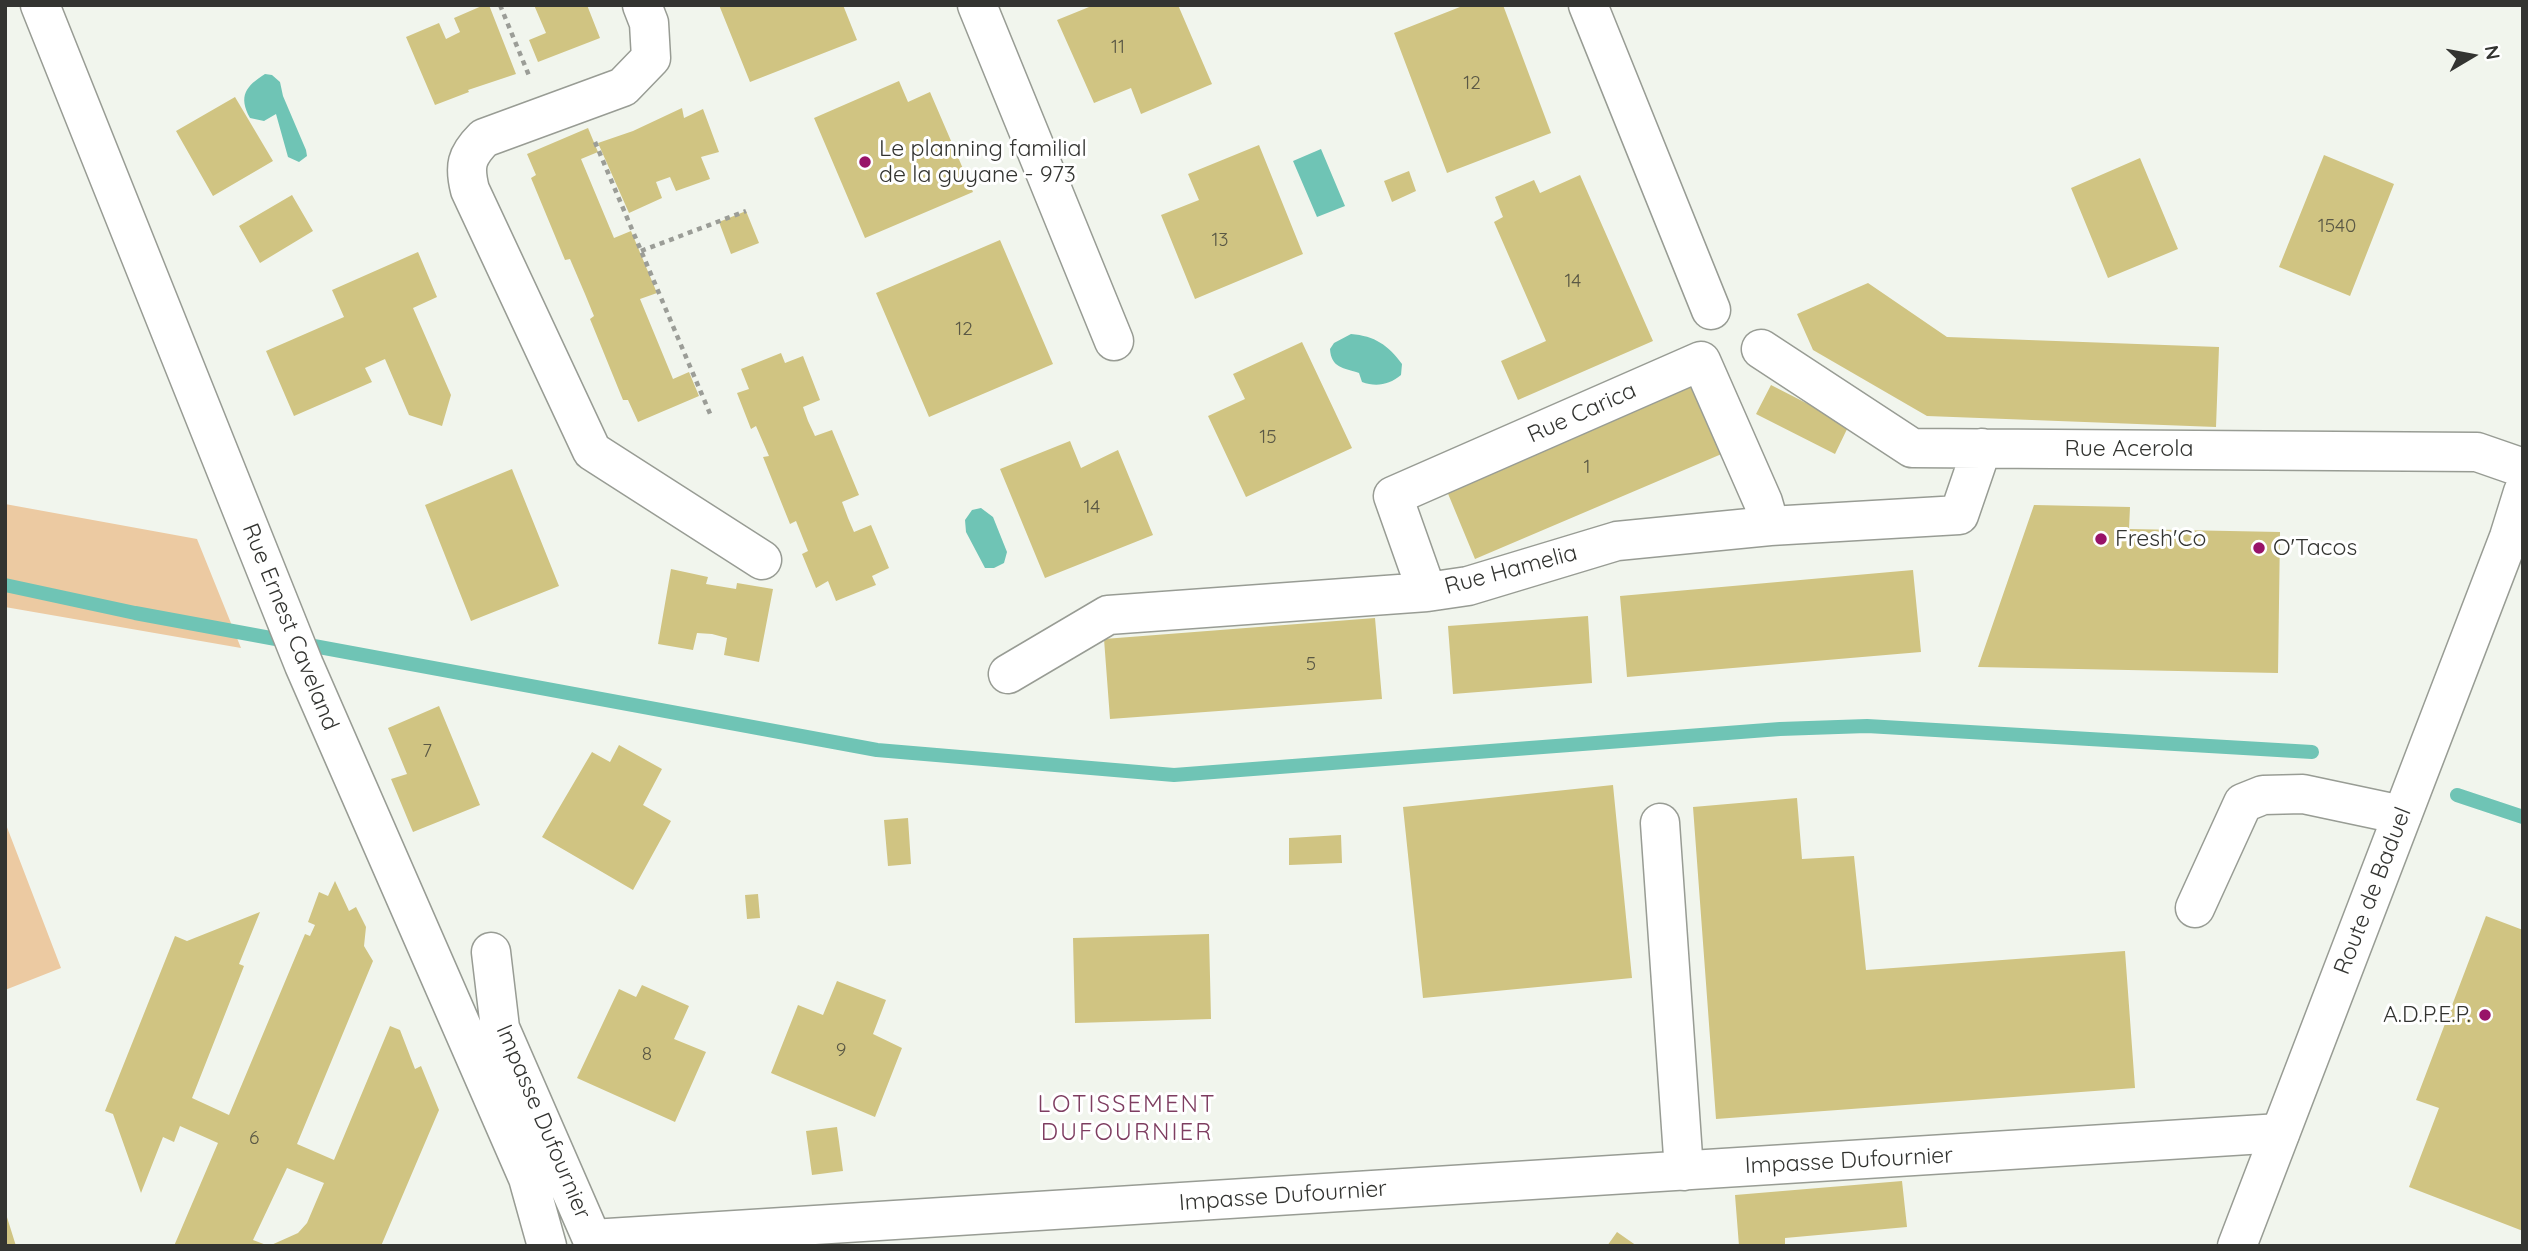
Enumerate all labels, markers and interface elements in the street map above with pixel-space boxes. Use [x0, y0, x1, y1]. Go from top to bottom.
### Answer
north arrow [2437, 21, 2507, 91]
house number: 11 [1111, 36, 1125, 58]
text: N [2480, 43, 2506, 61]
house number: 12 [1463, 72, 1481, 94]
place label: Le planning familial de la guyane - 973 [879, 135, 1087, 189]
marker: Le planning familial de la guyane - 973 [857, 154, 873, 170]
house number: 1540 [2318, 215, 2356, 237]
house number: 13 [1212, 229, 1228, 251]
house number: 14 [1565, 270, 1581, 292]
house number: 12 [955, 318, 973, 340]
street label: Rue Carica [1523, 377, 1641, 449]
house number: 15 [1259, 426, 1277, 448]
street label: Rue Acerola [2065, 435, 2193, 463]
house number: 1 [1583, 456, 1591, 478]
house number: 14 [1084, 496, 1100, 518]
street label: Rue Ernest Caveland [236, 519, 344, 735]
place label: Fresh'Co [2115, 525, 2206, 553]
marker: Fresh'Co [2093, 531, 2109, 547]
place label: O'Tacos [2273, 534, 2357, 562]
street label: Rue Hamelia [1442, 539, 1580, 601]
marker: O'Tacos [2251, 540, 2267, 556]
house number: 5 [1306, 653, 1316, 675]
house number: 7 [422, 740, 432, 762]
street label: Route de Baduel [2328, 803, 2418, 979]
place label: A.D.P.E.P. [2383, 1001, 2471, 1029]
marker: A.D.P.E.P. [2477, 1007, 2493, 1023]
street label: Impasse Dufournier [490, 1021, 596, 1223]
house number: 9 [836, 1039, 846, 1061]
house number: 8 [642, 1043, 652, 1065]
district label: LOTISSEMENT DUFOURNIER [1039, 1091, 1215, 1147]
house number: 6 [249, 1127, 259, 1149]
street label: Impasse Dufournier [1744, 1142, 1954, 1180]
street label: Impasse Dufournier [1178, 1175, 1388, 1217]

